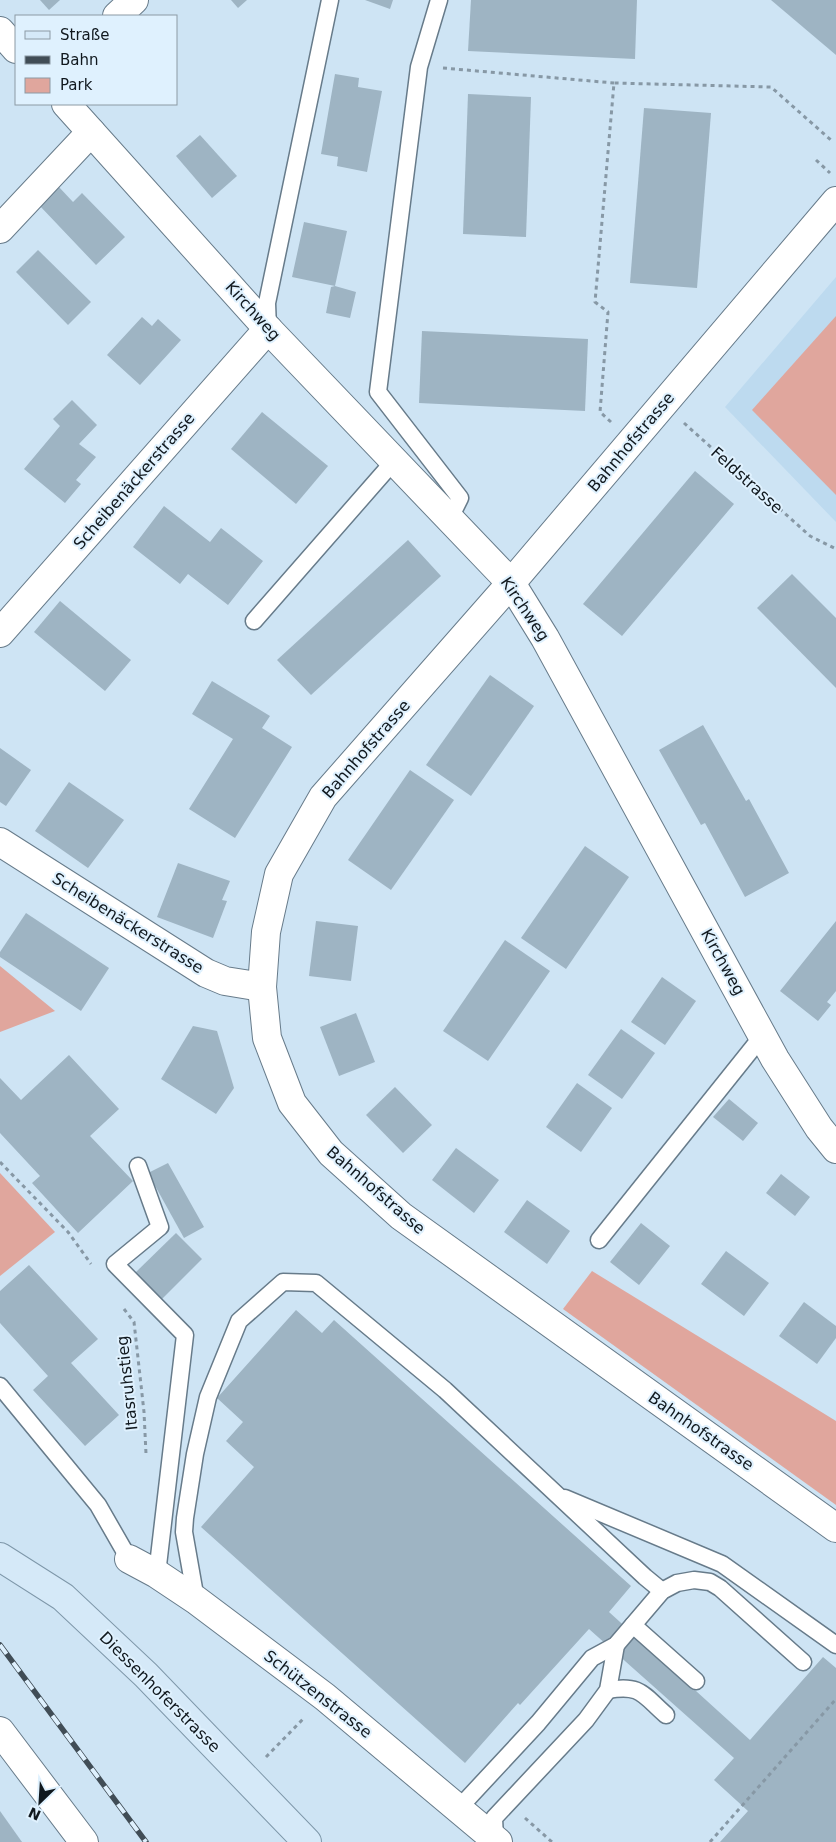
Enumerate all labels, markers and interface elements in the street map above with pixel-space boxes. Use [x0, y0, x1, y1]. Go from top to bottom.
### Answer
legend [15, 15, 178, 105]
text: Straße [60, 26, 109, 44]
text: Bahn [60, 51, 99, 69]
text: Park [60, 76, 93, 94]
street label: Kirchweg [221, 277, 285, 345]
street label: Bahnhofstrasse [584, 388, 678, 496]
street label: Scheibenäckerstrasse [70, 409, 198, 553]
street label: Feldstrasse [707, 443, 787, 517]
street label: Kirchweg [497, 573, 553, 645]
street label: Bahnhofstrasse [318, 696, 414, 802]
street label: Scheibenäckerstrasse [49, 869, 207, 977]
street label: Kirchweg [697, 925, 749, 999]
street label: Bahnhofstrasse [323, 1142, 429, 1238]
street label: Itasruhstieg [113, 1335, 141, 1431]
street label: Bahnhofstrasse [645, 1388, 757, 1474]
street label: Diessenhoferstrasse [96, 1628, 224, 1756]
street label: Schützenstrasse [260, 1646, 376, 1742]
north arrow [15, 1777, 65, 1827]
text: N [26, 1804, 43, 1824]

